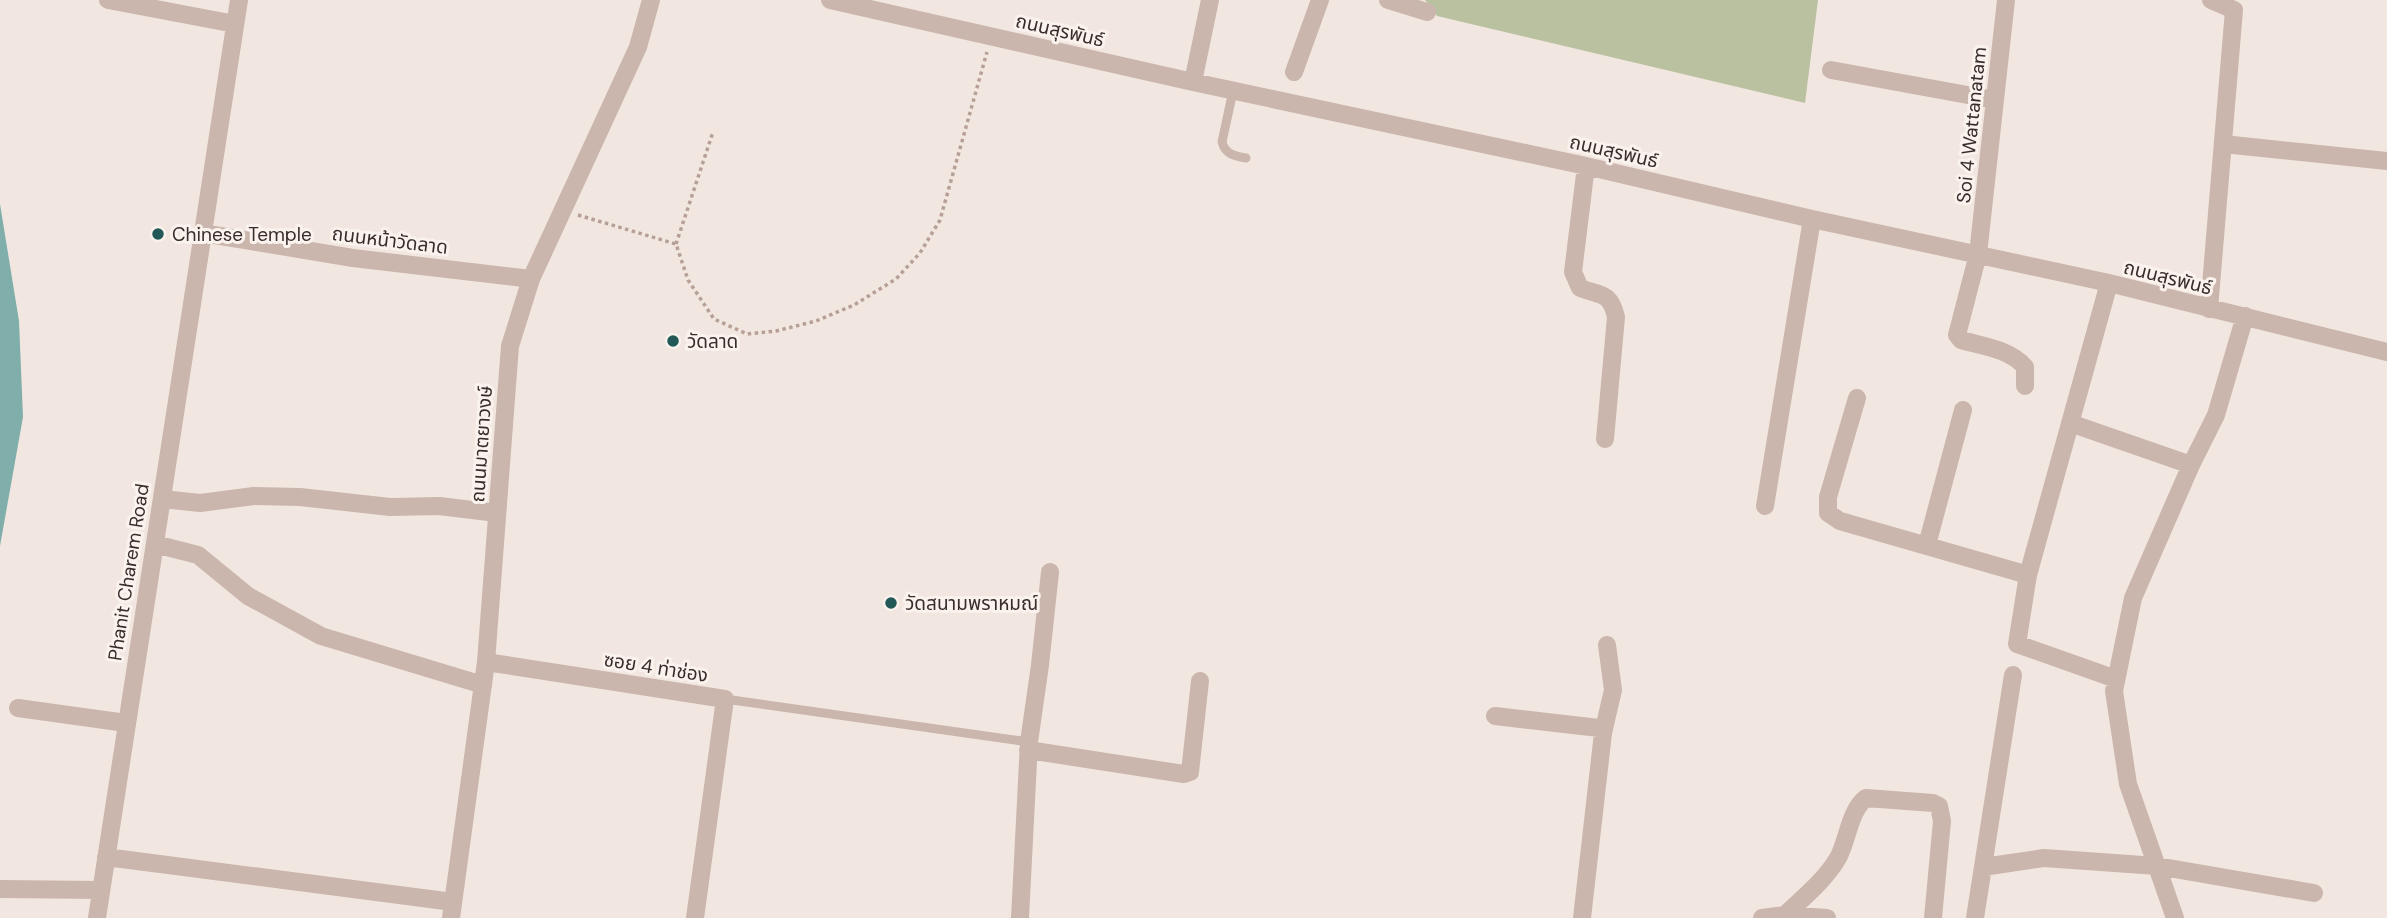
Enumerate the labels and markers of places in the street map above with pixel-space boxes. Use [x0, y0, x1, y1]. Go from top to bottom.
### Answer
place label: Chinese Temple [172, 222, 312, 247]
marker: Chinese Temple [150, 226, 166, 242]
place label: วัดลาด [687, 329, 738, 354]
marker: วัดลาด [665, 333, 681, 349]
place label: วัดสนามพราหมณ์ [905, 591, 1038, 616]
marker: วัดสนามพราหมณ์ [883, 595, 899, 611]

